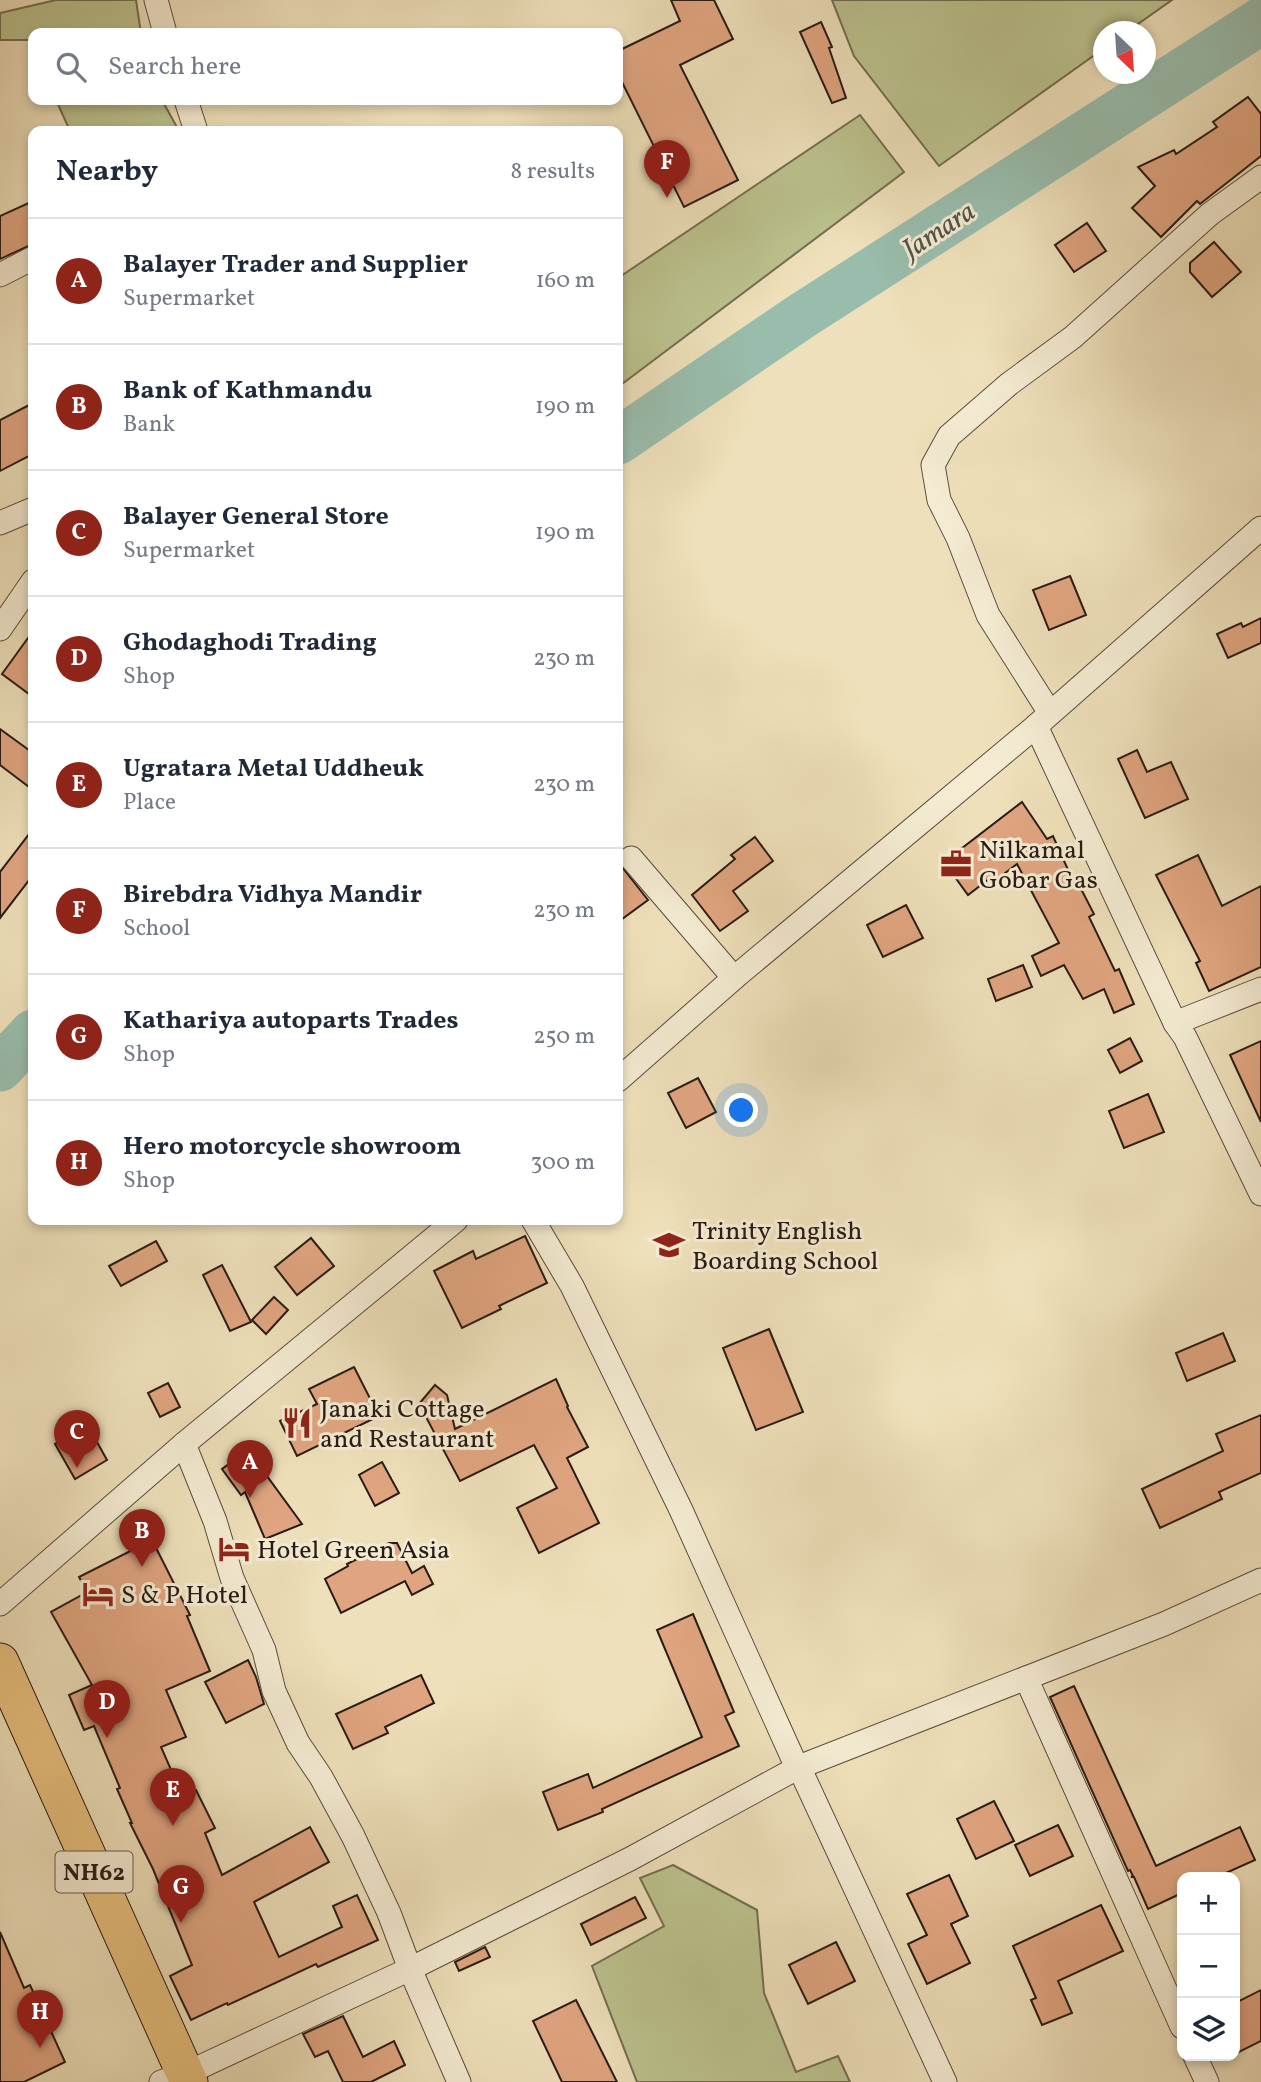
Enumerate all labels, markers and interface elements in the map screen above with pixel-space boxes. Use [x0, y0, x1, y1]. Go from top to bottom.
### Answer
north arrow [1093, 21, 1156, 84]
search box [28, 28, 623, 105]
icon: search [52, 48, 90, 86]
text: Search here [108, 49, 241, 85]
pin: F [644, 140, 690, 198]
text: Nearby [56, 151, 158, 193]
text: 8 results [511, 156, 595, 188]
water label: Jamara [893, 193, 983, 271]
text: Balayer Trader and Supplier [123, 247, 468, 283]
text: A [71, 265, 87, 297]
text: 160 m [536, 265, 595, 297]
text: Supermarket [123, 283, 255, 315]
text: Bank of Kathmandu [123, 373, 372, 409]
text: B [71, 391, 87, 423]
text: 190 m [535, 391, 595, 423]
text: Bank [123, 409, 175, 441]
text: Balayer General Store [123, 499, 389, 535]
text: C [72, 517, 86, 549]
text: 190 m [535, 517, 595, 549]
text: Supermarket [123, 535, 255, 567]
text: Ghodaghodi Trading [123, 625, 377, 661]
text: D [71, 643, 87, 675]
text: 230 m [533, 643, 595, 675]
text: Shop [123, 661, 175, 693]
text: Ugratara Metal Uddheuk [123, 751, 424, 787]
text: E [72, 769, 86, 801]
text: 230 m [533, 769, 595, 801]
text: Place [123, 787, 176, 819]
place label: Nilkamal Gobar Gas [979, 833, 1098, 899]
office icon: Nilkamal Gobar Gas [939, 847, 973, 881]
text: Birebdra Vidhya Mandir [123, 877, 422, 913]
text: F [72, 895, 86, 927]
text: 230 m [533, 895, 595, 927]
text: School [123, 913, 190, 945]
text: Kathariya autoparts Trades [123, 1003, 459, 1039]
text: G [71, 1021, 87, 1053]
text: 250 m [533, 1021, 595, 1053]
text: Shop [123, 1039, 175, 1071]
your location [724, 1093, 758, 1127]
text: Hero motorcycle showroom [123, 1129, 461, 1165]
text: H [70, 1147, 88, 1179]
text: 300 m [531, 1147, 595, 1179]
text: Shop [123, 1165, 175, 1197]
place label: Trinity English Boarding School [692, 1214, 878, 1280]
school or university icon: Trinity English Boarding School [652, 1228, 686, 1262]
place label: Janaki Cottage and Restaurant [320, 1392, 494, 1458]
restaurant icon: Janaki Cottage and Restaurant [280, 1406, 314, 1440]
pin: C [54, 1410, 100, 1468]
pin: A [227, 1440, 273, 1498]
pin: B [119, 1509, 165, 1567]
hotel icon: Hotel Green Asia [217, 1532, 251, 1566]
place label: Hotel Green Asia [257, 1533, 450, 1569]
hotel icon: S & P Hotel [81, 1577, 115, 1611]
place label: S & P Hotel [121, 1578, 248, 1614]
pin: D [84, 1680, 130, 1738]
pin: E [150, 1768, 196, 1826]
road number: NH62 [56, 1852, 132, 1893]
pin: G [158, 1865, 204, 1923]
map controls [1177, 1872, 1240, 2061]
button: + [1177, 1872, 1240, 1935]
button: − [1177, 1935, 1240, 1998]
pin: H [17, 1990, 63, 2048]
button: layers [1177, 1998, 1240, 2061]

